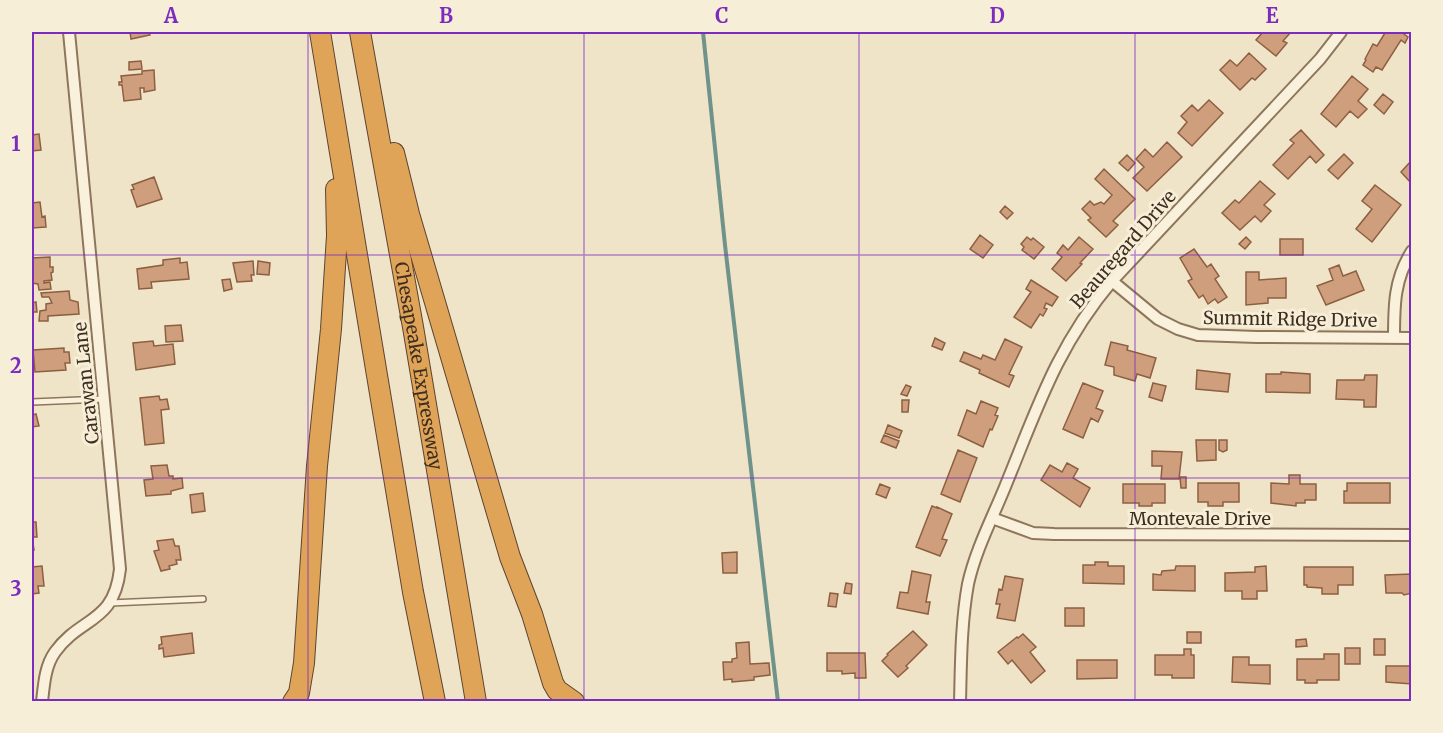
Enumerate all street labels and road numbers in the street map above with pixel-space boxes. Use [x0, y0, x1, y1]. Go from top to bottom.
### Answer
street label: Beauregard Drive [1065, 185, 1181, 313]
street label: Chesapeake Expressway [390, 260, 448, 472]
street label: Summit Ridge Drive [1203, 306, 1377, 332]
street label: Carawan Lane [68, 321, 104, 445]
street label: Montevale Drive [1129, 507, 1271, 530]

